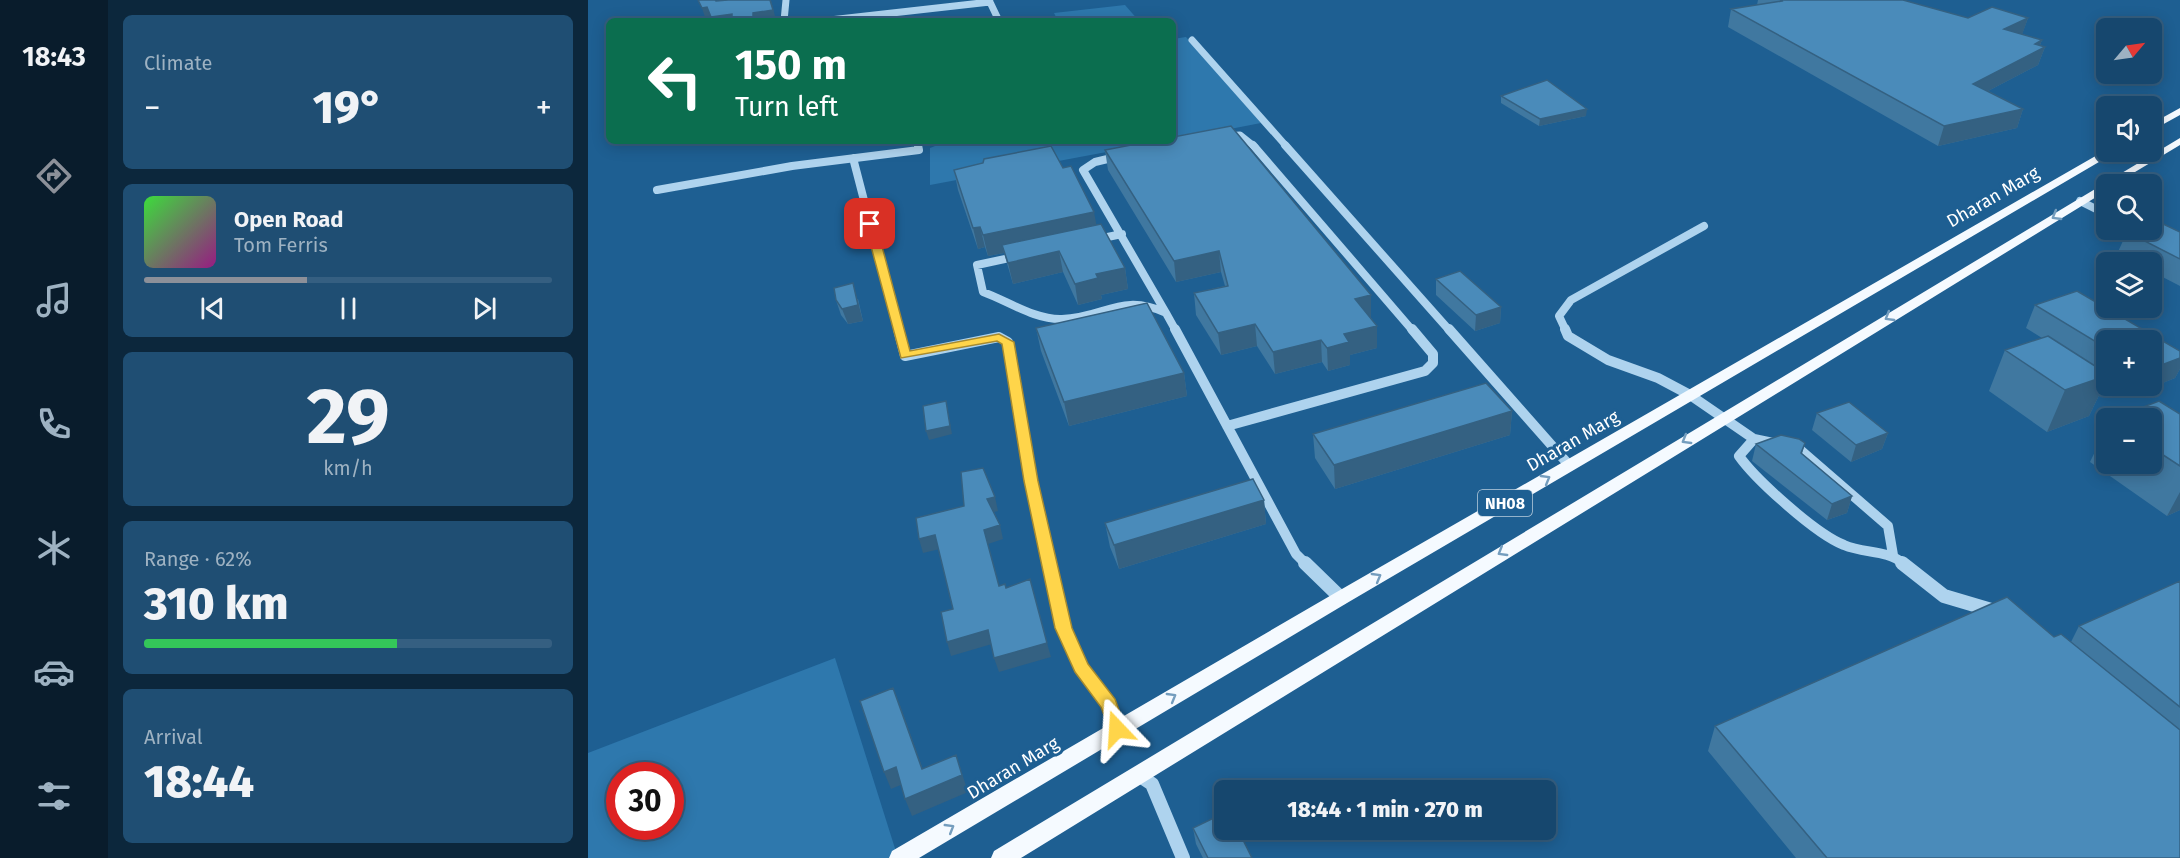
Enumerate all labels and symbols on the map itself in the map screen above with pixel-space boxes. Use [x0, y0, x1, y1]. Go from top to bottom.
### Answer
north arrow [2096, 18, 2162, 84]
street label: Dharan Marg [1943, 161, 2044, 232]
pin [844, 198, 895, 249]
one-way arrow [2052, 208, 2062, 220]
one-way arrow [1885, 309, 1895, 321]
street label: Dharan Marg [1523, 405, 1624, 476]
one-way arrow [1682, 432, 1692, 444]
one-way arrow [1540, 475, 1550, 487]
road number: NH08 [1478, 490, 1532, 516]
one-way arrow [1498, 544, 1508, 556]
one-way arrow [1371, 573, 1381, 585]
one-way arrow [1166, 692, 1176, 704]
position arrow [1085, 697, 1149, 761]
street label: Dharan Marg [963, 732, 1063, 804]
speed limit sign: 30 [606, 762, 684, 840]
one-way arrow [944, 824, 954, 835]

